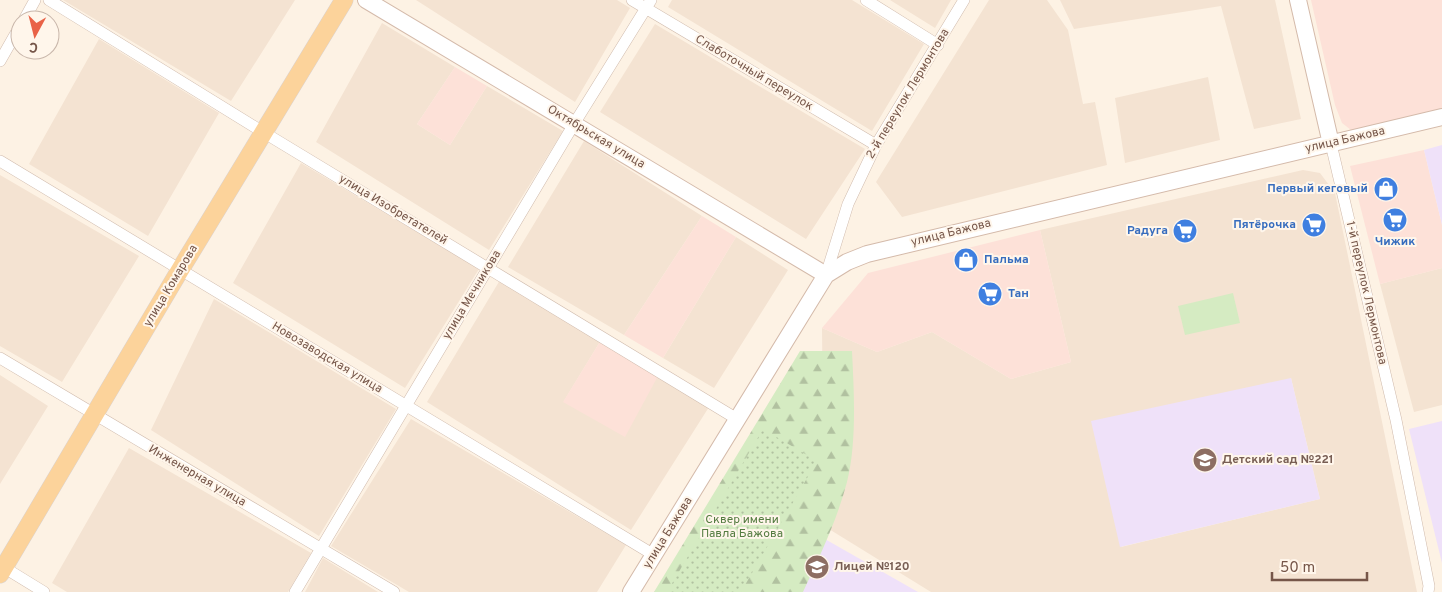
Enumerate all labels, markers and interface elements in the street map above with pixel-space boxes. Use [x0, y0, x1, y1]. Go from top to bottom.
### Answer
north arrow [10, 10, 60, 60]
street label: 2-й переулок Лермонтова [863, 26, 953, 162]
street label: Слаботочный переулок [692, 31, 816, 115]
text: С [28, 37, 39, 55]
street label: Октябрьская улица [544, 102, 648, 172]
street label: улица Бажова [1303, 123, 1387, 157]
street label: улица Изобретателей [336, 171, 450, 249]
shop icon: Первый кеговый [1373, 176, 1399, 202]
place label: Первый кеговый [1267, 181, 1368, 197]
supermarket icon: Чижик [1382, 207, 1408, 233]
supermarket icon: Пятёрочка [1301, 212, 1327, 238]
street label: улица Бажова [909, 215, 993, 251]
place label: Пятёрочка [1233, 217, 1296, 233]
supermarket icon: Радуга [1172, 218, 1198, 244]
street label: 1-й переулок Лермонтова [1342, 220, 1390, 366]
place label: Радуга [1127, 223, 1168, 239]
place label: Чижик [1375, 234, 1415, 250]
street label: улица Комарова [140, 242, 202, 330]
street label: улица Мечникова [439, 247, 505, 343]
shop icon: Пальма [953, 247, 979, 273]
place label: Пальма [984, 252, 1029, 268]
supermarket icon: Тан [977, 281, 1003, 307]
place label: Тан [1008, 286, 1029, 302]
street label: Новозаводская улица [269, 319, 385, 397]
street label: Инженерная улица [145, 441, 249, 511]
school or university icon: Детский сад №221 [1192, 447, 1218, 473]
place label: Детский сад №221 [1222, 452, 1334, 468]
street label: улица Бажова [640, 494, 696, 572]
park label: Сквер имени Павла Бажова [701, 512, 783, 542]
scale bar [1272, 550, 1367, 582]
school or university icon: Лицей №120 [804, 554, 830, 580]
place label: Лицей №120 [834, 559, 910, 575]
text: 50 m [1280, 559, 1315, 578]

